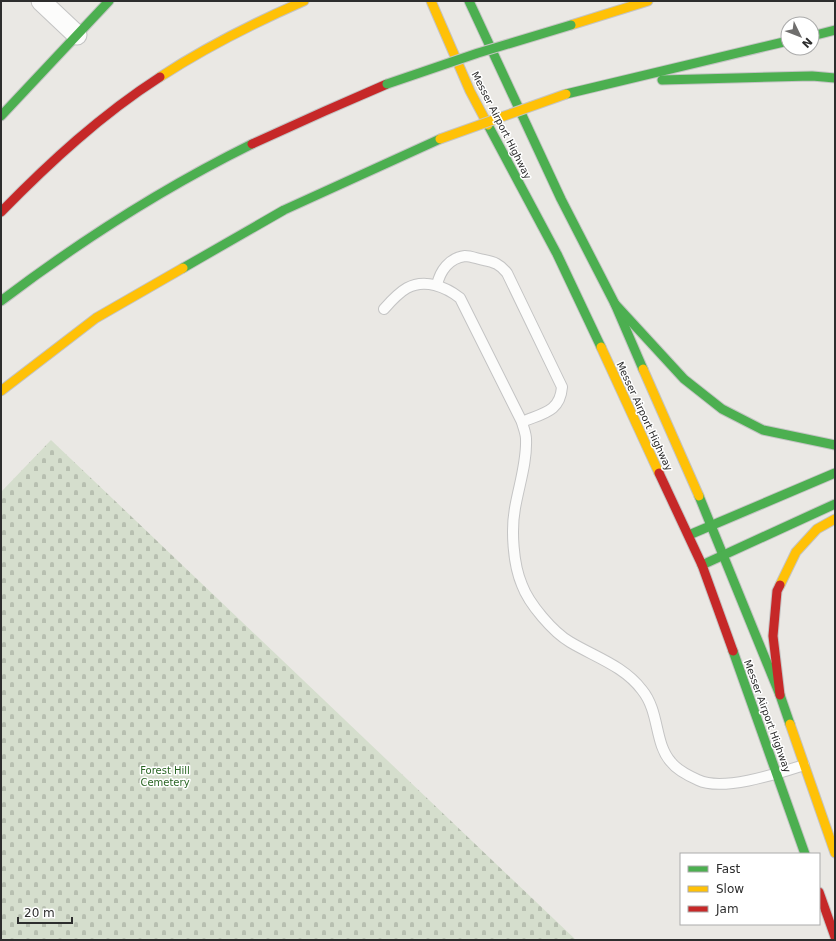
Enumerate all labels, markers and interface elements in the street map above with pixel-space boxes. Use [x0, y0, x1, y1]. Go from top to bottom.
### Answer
north arrow [780, 16, 820, 56]
text: N [799, 35, 815, 50]
street label: Messer Airport Highway [470, 70, 534, 181]
street label: Messer Airport Highway [614, 360, 675, 473]
street label: Messer Airport Highway [742, 658, 793, 774]
park label: Forest Hill Cemetery [140, 765, 190, 788]
legend [680, 853, 820, 925]
text: Fast [716, 862, 740, 876]
text: Slow [716, 882, 744, 896]
scale bar [18, 899, 72, 925]
text: Jam [715, 902, 739, 916]
text: 20 m [24, 906, 55, 920]

